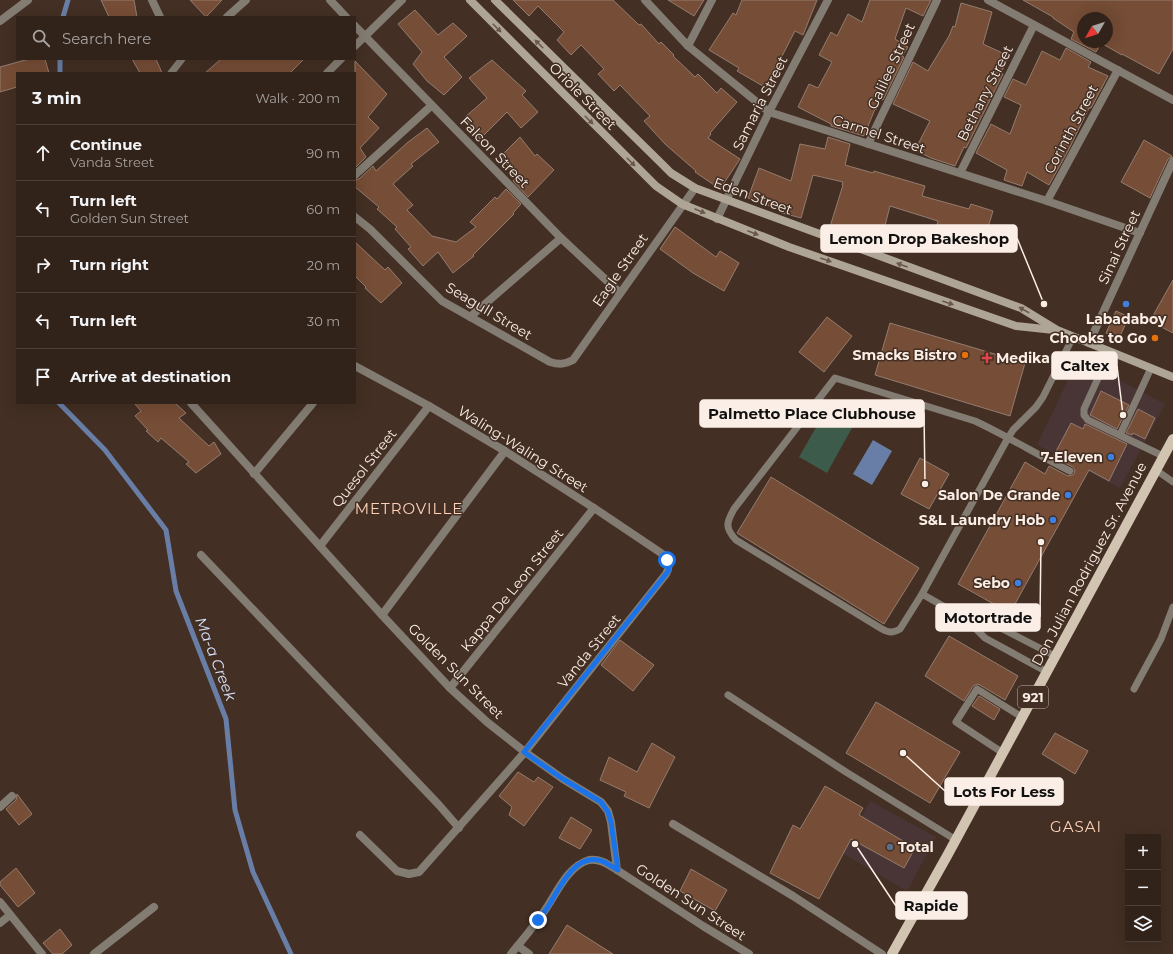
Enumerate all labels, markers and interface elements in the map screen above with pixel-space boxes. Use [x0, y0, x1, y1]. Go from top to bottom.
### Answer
north arrow [1077, 12, 1113, 48]
search box [16, 16, 356, 60]
street label: Galilee Street [863, 20, 919, 112]
one-way arrow [492, 23, 502, 33]
icon: search [30, 27, 52, 49]
text: Search here [62, 29, 151, 48]
one-way arrow [534, 39, 544, 49]
street label: Bethany Street [953, 42, 1017, 144]
street label: Samaria Street [728, 53, 792, 153]
street label: Oriole Street [546, 59, 621, 134]
street label: Corinth Street [1040, 81, 1102, 177]
text: 3 min [32, 88, 82, 108]
text: Walk · 200 m [255, 90, 340, 106]
street label: Carmel Street [830, 111, 928, 158]
street label: Falcon Street [456, 112, 534, 192]
one-way arrow [584, 115, 594, 125]
text: Continue [70, 135, 142, 154]
icon: ahead [32, 142, 54, 164]
text: 90 m [306, 145, 340, 161]
text: Vanda Street [70, 154, 154, 170]
one-way arrow [626, 157, 636, 167]
street label: Eden Street [711, 173, 795, 219]
text: Turn left [70, 191, 137, 210]
icon: left [32, 198, 54, 220]
text: 60 m [306, 201, 340, 217]
street label: Sinai Street [1094, 207, 1144, 287]
one-way arrow [694, 209, 706, 215]
text: Golden Sun Street [70, 210, 189, 226]
callout: Lemon Drop Bakeshop [821, 225, 1017, 252]
text: Lemon Drop Bakeshop [829, 229, 1009, 248]
street label: Eagle Street [588, 230, 652, 310]
one-way arrow [747, 230, 759, 236]
icon: right [32, 254, 54, 276]
text: Turn right [70, 255, 149, 274]
text: 20 m [307, 257, 340, 273]
one-way arrow [820, 257, 832, 263]
one-way arrow [896, 261, 908, 267]
street label: Seagull Street [443, 278, 536, 344]
marker: Labadaboy [1121, 299, 1131, 309]
one-way arrow [943, 300, 955, 306]
one-way arrow [1018, 307, 1030, 313]
icon: left [32, 310, 54, 332]
place label: Labadaboy [1086, 310, 1167, 328]
text: Turn left [70, 311, 137, 330]
text: 30 m [307, 313, 340, 329]
place label: Chooks to Go [1050, 329, 1147, 347]
marker: Chooks to Go [1150, 333, 1160, 343]
place label: Smacks Bistro [853, 346, 957, 364]
place label: Medika [996, 349, 1050, 367]
marker: Smacks Bistro [960, 350, 970, 360]
marker: Medika [981, 352, 993, 364]
callout: Caltex [1052, 352, 1117, 379]
text: Caltex [1060, 356, 1110, 375]
icon: arrive [32, 366, 54, 388]
text: Arrive at destination [70, 367, 231, 386]
callout: Palmetto Place Clubhouse [700, 400, 924, 427]
street label: Waling-Waling Street [455, 402, 592, 497]
text: Palmetto Place Clubhouse [708, 404, 916, 423]
street label: Quesol Street [328, 425, 401, 511]
place label: 7-Eleven [1041, 448, 1103, 466]
marker: 7-Eleven [1106, 452, 1116, 462]
street label: Don Julian Rodriguez Sr. Avenue [1027, 459, 1151, 669]
place label: Salon De Grande [938, 486, 1060, 504]
marker: Salon De Grande [1063, 490, 1073, 500]
district label: METROVILLE [355, 499, 463, 518]
place label: S&L Laundry Hob [919, 511, 1045, 529]
marker: S&L Laundry Hob [1048, 515, 1058, 525]
street label: Kappa De Leon Street [457, 524, 567, 655]
route start [658, 551, 676, 569]
place label: Sebo [973, 574, 1010, 592]
marker: Sebo [1013, 578, 1023, 588]
callout: Motortrade [936, 604, 1040, 631]
text: Motortrade [944, 608, 1032, 627]
street label: Vanda Street [554, 610, 625, 692]
water label: Ma-a Creek [191, 614, 241, 705]
street label: Golden Sun Street [404, 619, 508, 723]
road number: 921 [1018, 686, 1048, 708]
callout: Lots For Less [945, 778, 1063, 805]
text: Lots For Less [953, 782, 1055, 801]
district label: GASAI [1050, 817, 1102, 836]
map controls [1125, 834, 1161, 942]
button: + [1125, 834, 1161, 870]
place label: Total [898, 838, 934, 856]
marker: Total [885, 842, 895, 852]
street label: Golden Sun Street [632, 860, 750, 945]
button: − [1125, 870, 1161, 906]
callout: Rapide [896, 892, 967, 919]
text: Rapide [904, 896, 958, 915]
button: layers [1125, 906, 1161, 942]
route end [529, 911, 547, 929]

